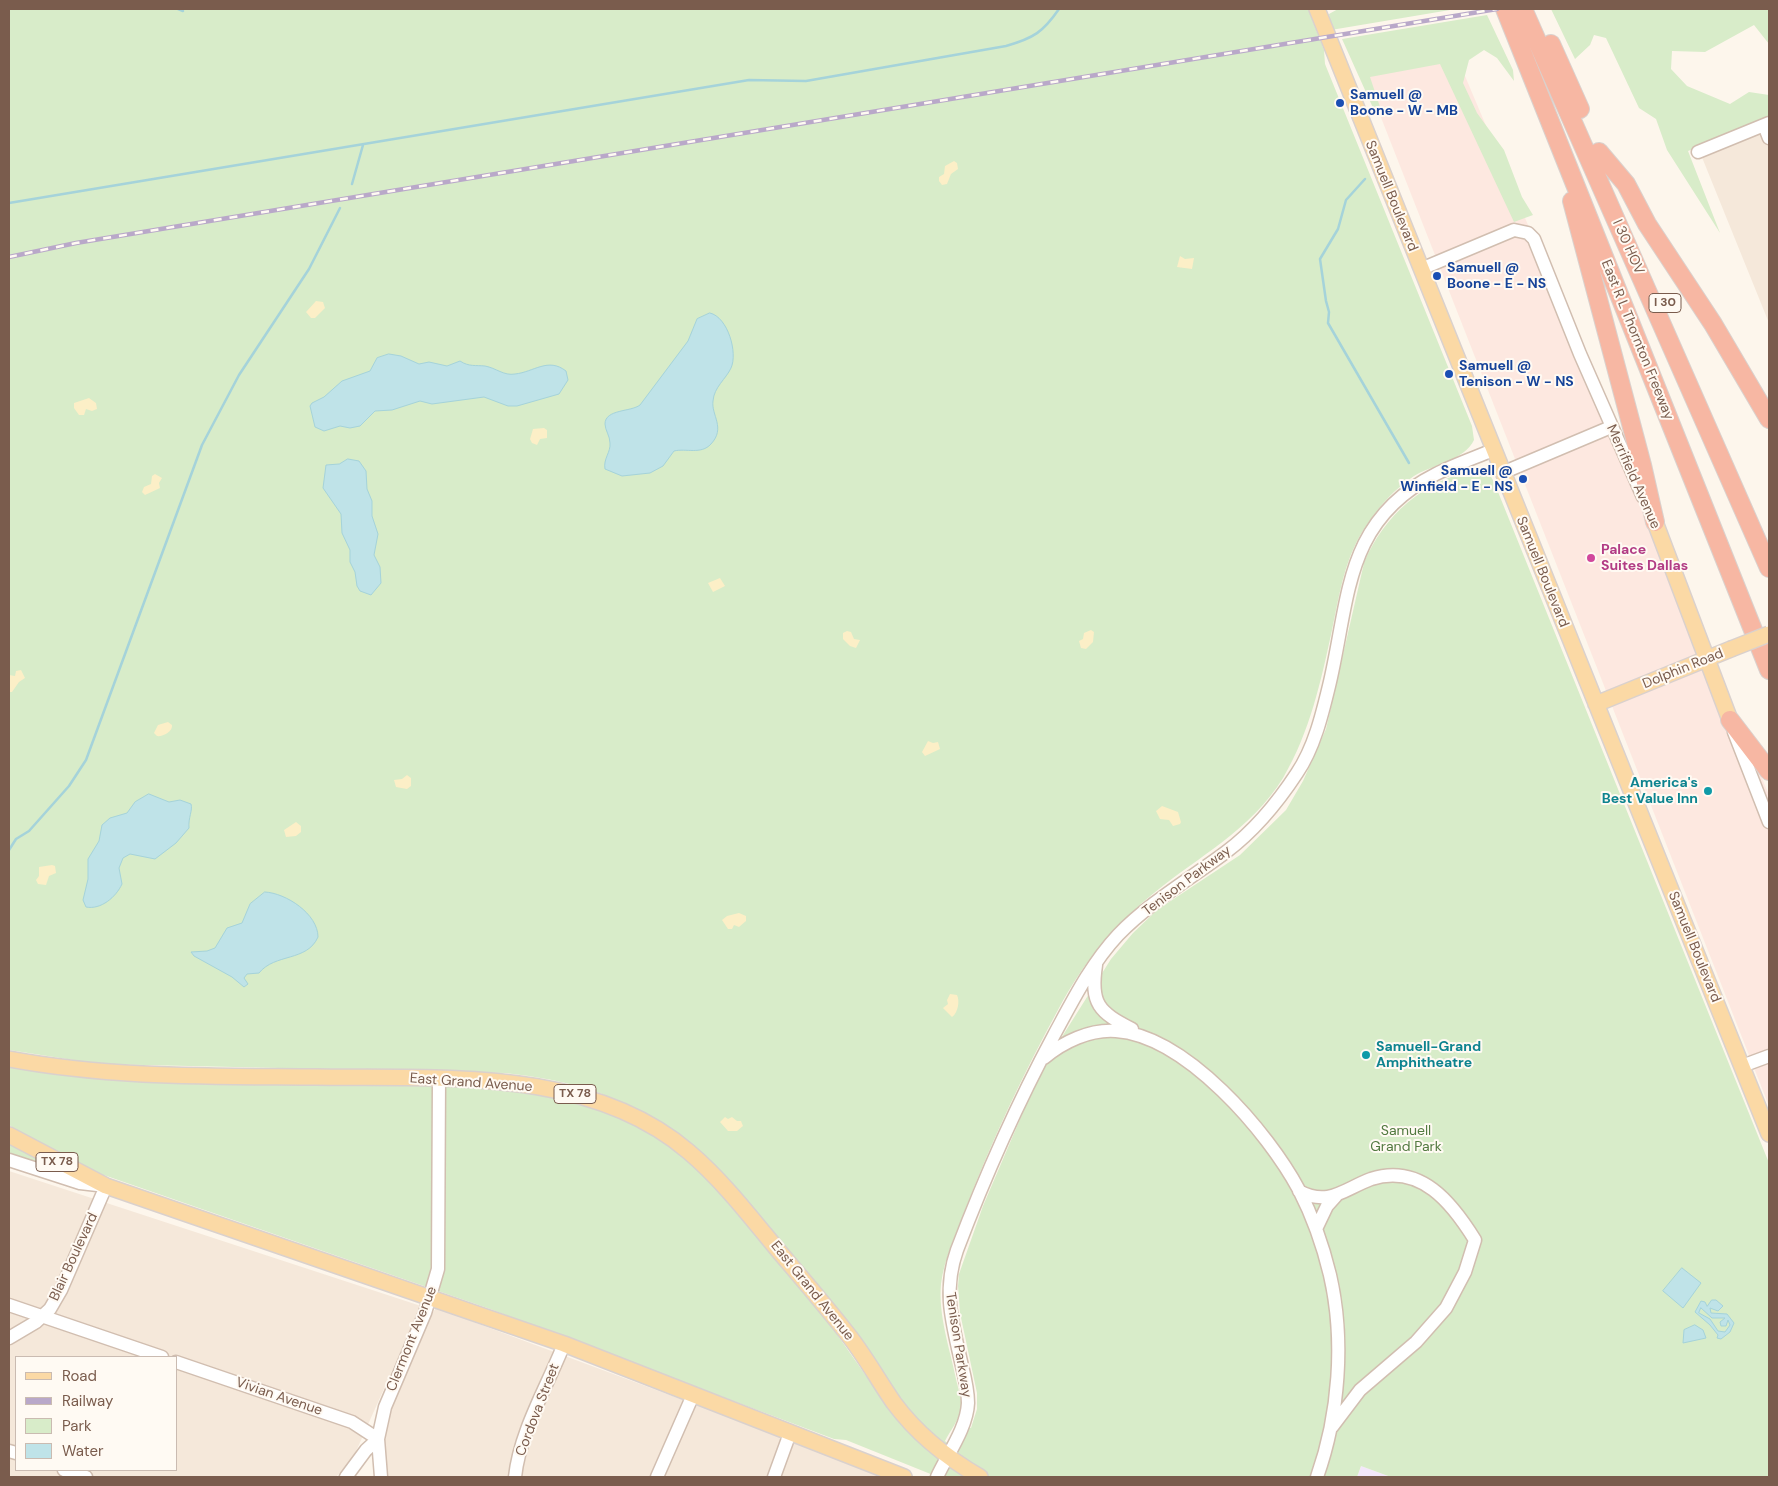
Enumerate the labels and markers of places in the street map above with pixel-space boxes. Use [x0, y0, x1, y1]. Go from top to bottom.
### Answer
place label: Samuell @ Boone - W - MB [1350, 87, 1458, 120]
marker: Samuell @ Boone - W - MB [1334, 97, 1346, 109]
place label: Samuell @ Boone - E - NS [1447, 260, 1546, 292]
marker: Samuell @ Boone - E - NS [1431, 270, 1443, 282]
place label: Samuell @ Tenison - W - NS [1459, 358, 1574, 391]
marker: Samuell @ Tenison - W - NS [1443, 368, 1455, 380]
place label: Samuell @ Winfield - E - NS [1400, 463, 1513, 496]
marker: Samuell @ Winfield - E - NS [1517, 473, 1529, 485]
place label: Palace Suites Dallas [1601, 542, 1688, 574]
marker: Palace Suites Dallas [1585, 552, 1597, 564]
place label: America's Best Value Inn [1602, 775, 1698, 808]
marker: America's Best Value Inn [1702, 785, 1714, 797]
place label: Samuell-Grand Amphitheatre [1376, 1039, 1481, 1072]
marker: Samuell-Grand Amphitheatre [1360, 1049, 1372, 1061]

